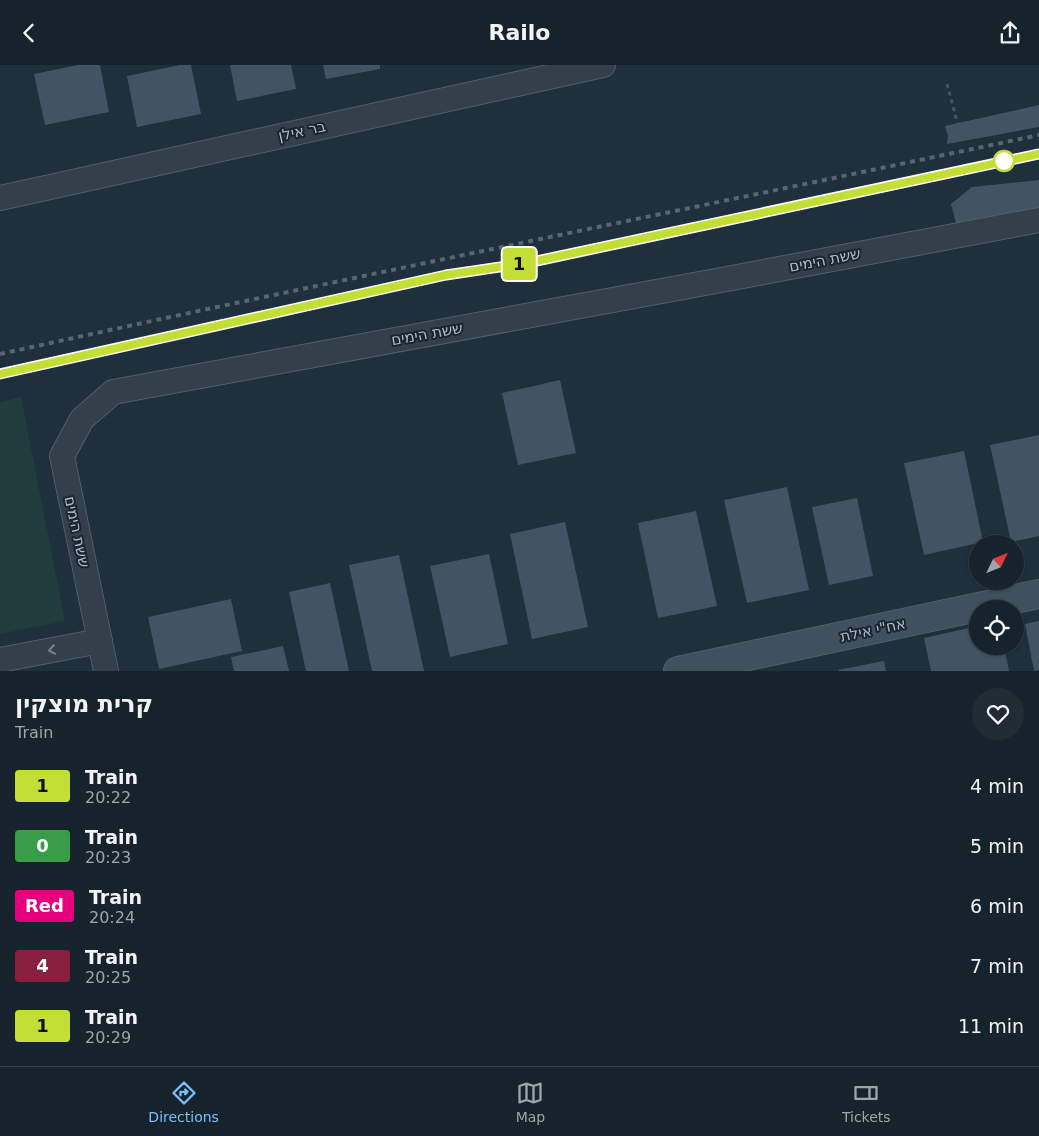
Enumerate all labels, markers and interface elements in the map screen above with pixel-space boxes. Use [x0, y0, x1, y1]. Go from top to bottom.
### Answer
icon: back [15, 19, 43, 47]
icon: share [996, 19, 1024, 47]
text: Railo [489, 20, 550, 45]
street label: בר אילן [277, 117, 328, 145]
unlabelled marker [993, 150, 1015, 172]
street label: ששת הימים [788, 244, 862, 276]
line badge: 1 [503, 248, 535, 280]
text: 1 [513, 253, 525, 274]
street label: ששת הימים [390, 319, 464, 349]
street label: ששת הימים [61, 495, 93, 569]
north arrow [969, 535, 1024, 590]
map controls [969, 535, 1024, 655]
button: locate [969, 600, 1024, 655]
street label: אח"י אילת [839, 614, 907, 646]
one-way arrow [48, 644, 57, 654]
button: heart [972, 688, 1024, 740]
text: קרית מוצקין [15, 690, 153, 718]
text: Train [15, 723, 53, 742]
text: Train [85, 766, 138, 788]
text: 1 [36, 775, 49, 796]
text: 4 min [970, 775, 1024, 797]
text: 20:22 [85, 788, 131, 807]
text: Train [85, 826, 138, 848]
text: 0 [36, 835, 49, 856]
text: 5 min [970, 835, 1024, 857]
text: 20:23 [85, 848, 131, 867]
text: Train [89, 886, 142, 908]
text: Red [25, 895, 64, 916]
text: 6 min [970, 895, 1024, 917]
text: 20:24 [89, 908, 135, 927]
text: Train [85, 946, 138, 968]
text: 4 [36, 955, 49, 976]
text: 7 min [970, 955, 1024, 977]
text: 20:25 [85, 968, 131, 987]
text: Train [85, 1006, 138, 1028]
text: 1 [36, 1015, 49, 1036]
text: 11 min [958, 1015, 1024, 1037]
text: 20:29 [85, 1028, 131, 1047]
tab: Directions [148, 1079, 219, 1125]
tab: Map [516, 1079, 545, 1125]
tab: Tickets [842, 1079, 891, 1125]

